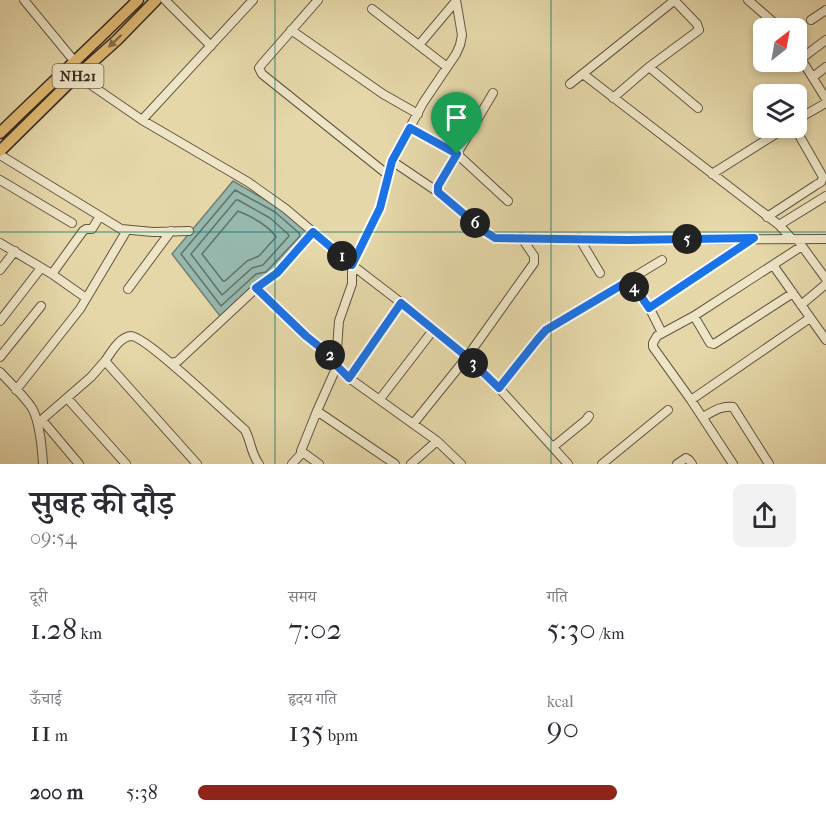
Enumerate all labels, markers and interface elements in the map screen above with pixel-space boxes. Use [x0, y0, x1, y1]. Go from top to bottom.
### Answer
north arrow [753, 18, 807, 72]
map controls [753, 18, 807, 138]
one-way arrow [109, 34, 123, 48]
road number: NH21 [52, 64, 104, 88]
button: layers [753, 84, 807, 138]
pin [431, 92, 482, 154]
icon: arrive [440, 101, 473, 134]
pin: 6 [460, 208, 490, 238]
text: 6 [471, 213, 479, 232]
pin: 5 [672, 224, 702, 254]
text: 5 [684, 229, 690, 248]
pin: 1 [327, 241, 357, 271]
text: 1 [339, 246, 345, 265]
pin: 4 [619, 272, 649, 302]
text: 4 [629, 277, 639, 296]
pin: 2 [315, 340, 345, 370]
text: 2 [326, 345, 334, 364]
pin: 3 [458, 348, 488, 378]
text: 3 [470, 353, 476, 372]
text: सुबह की दौड़ [30, 484, 174, 523]
button: share [733, 484, 796, 547]
text: 09:54 [30, 526, 77, 549]
text: दूरी [30, 587, 47, 606]
text: समय [288, 587, 317, 606]
text: गति [547, 587, 568, 606]
text: 1.28 [30, 612, 77, 647]
text: 7:02 [288, 612, 342, 647]
text: 5:30 [547, 612, 596, 647]
text: km [77, 624, 102, 643]
text: /km [596, 624, 625, 643]
text: ऊँचाई [30, 689, 62, 708]
text: हृदय गति [288, 689, 337, 708]
text: kcal [547, 692, 574, 711]
text: 90 [547, 711, 579, 746]
text: 11 [30, 714, 51, 749]
text: 135 [288, 714, 324, 749]
text: m [51, 726, 68, 745]
text: bpm [324, 726, 358, 745]
text: 200 m [30, 781, 83, 804]
text: 5:38 [126, 781, 158, 804]

